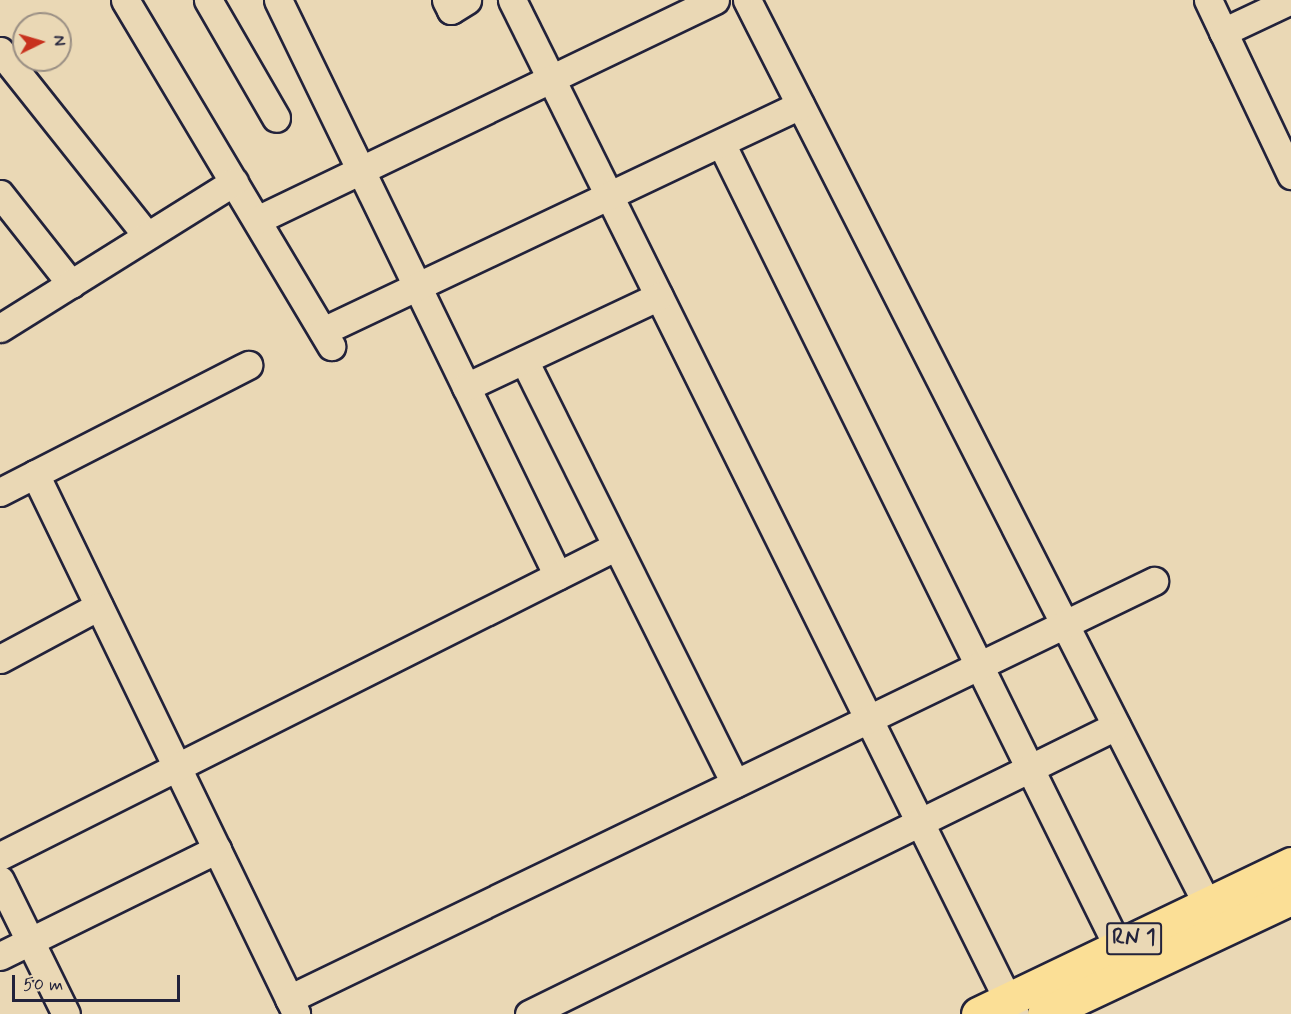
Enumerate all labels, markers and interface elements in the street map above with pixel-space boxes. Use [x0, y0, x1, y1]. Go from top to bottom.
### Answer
north arrow [12, 12, 72, 72]
text: N [48, 34, 69, 47]
road number: RN 1 [1106, 920, 1162, 958]
scale bar [15, 963, 183, 1001]
text: 50 m [23, 973, 63, 997]

